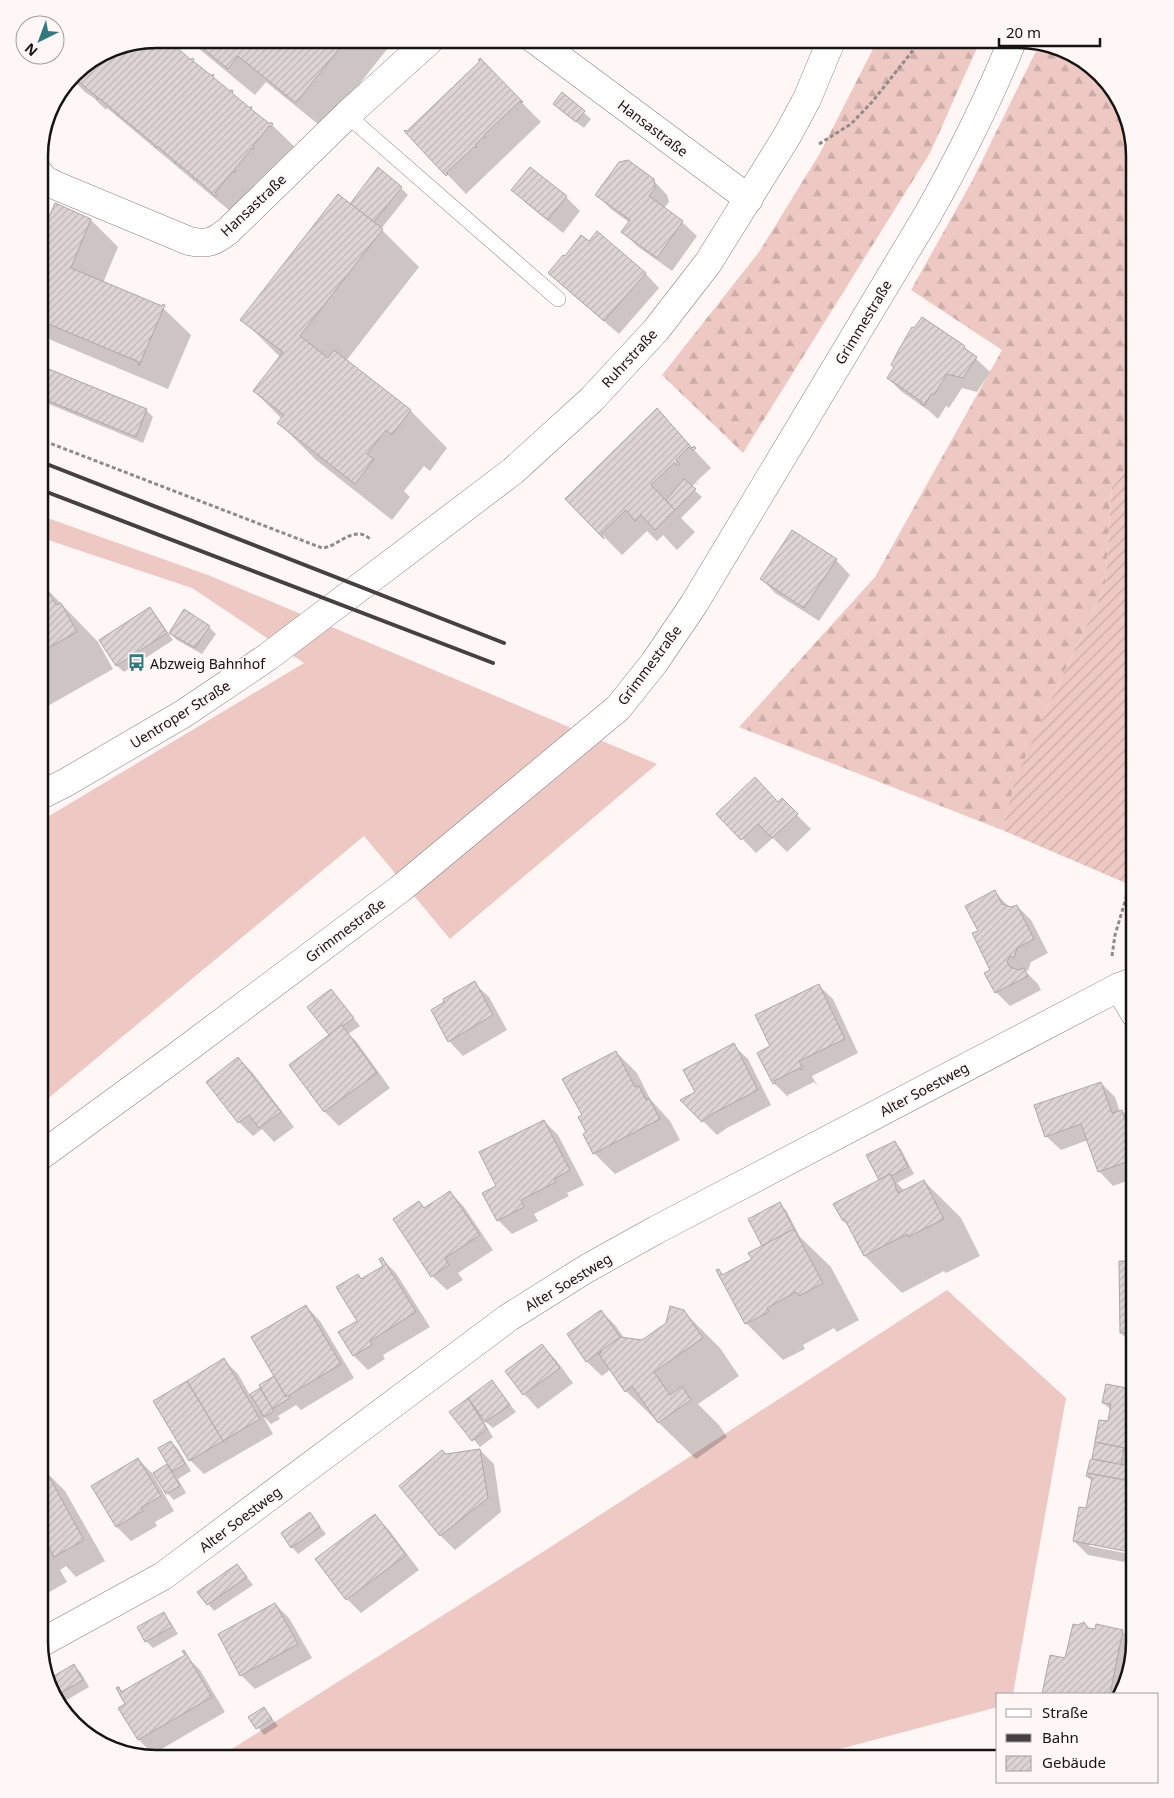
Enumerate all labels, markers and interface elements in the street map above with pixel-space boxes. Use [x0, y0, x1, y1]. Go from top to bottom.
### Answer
north arrow [15, 15, 65, 65]
scale bar [999, 15, 1100, 47]
text: 20 m [1006, 22, 1041, 42]
text: N [20, 39, 42, 61]
street label: Hansastraße [614, 95, 692, 161]
street label: Hansastraße [216, 170, 290, 240]
street label: Grimmestraße [830, 276, 896, 368]
street label: Ruhrstraße [597, 325, 661, 391]
street label: Grimmestraße [613, 621, 685, 709]
bus stop icon: Abzweig Bahnhof [126, 653, 146, 673]
place label: Abzweig Bahnhof [150, 654, 266, 673]
street label: Uentroper Straße [126, 676, 234, 752]
street label: Grimmestraße [301, 894, 389, 966]
street label: Alter Soestweg [876, 1058, 972, 1120]
street label: Alter Soestweg [521, 1249, 615, 1315]
street label: Alter Soestweg [195, 1482, 285, 1556]
legend [996, 1693, 1159, 1783]
text: Straße [1042, 1702, 1088, 1722]
text: Bahn [1042, 1727, 1079, 1747]
text: Gebäude [1042, 1752, 1106, 1772]

